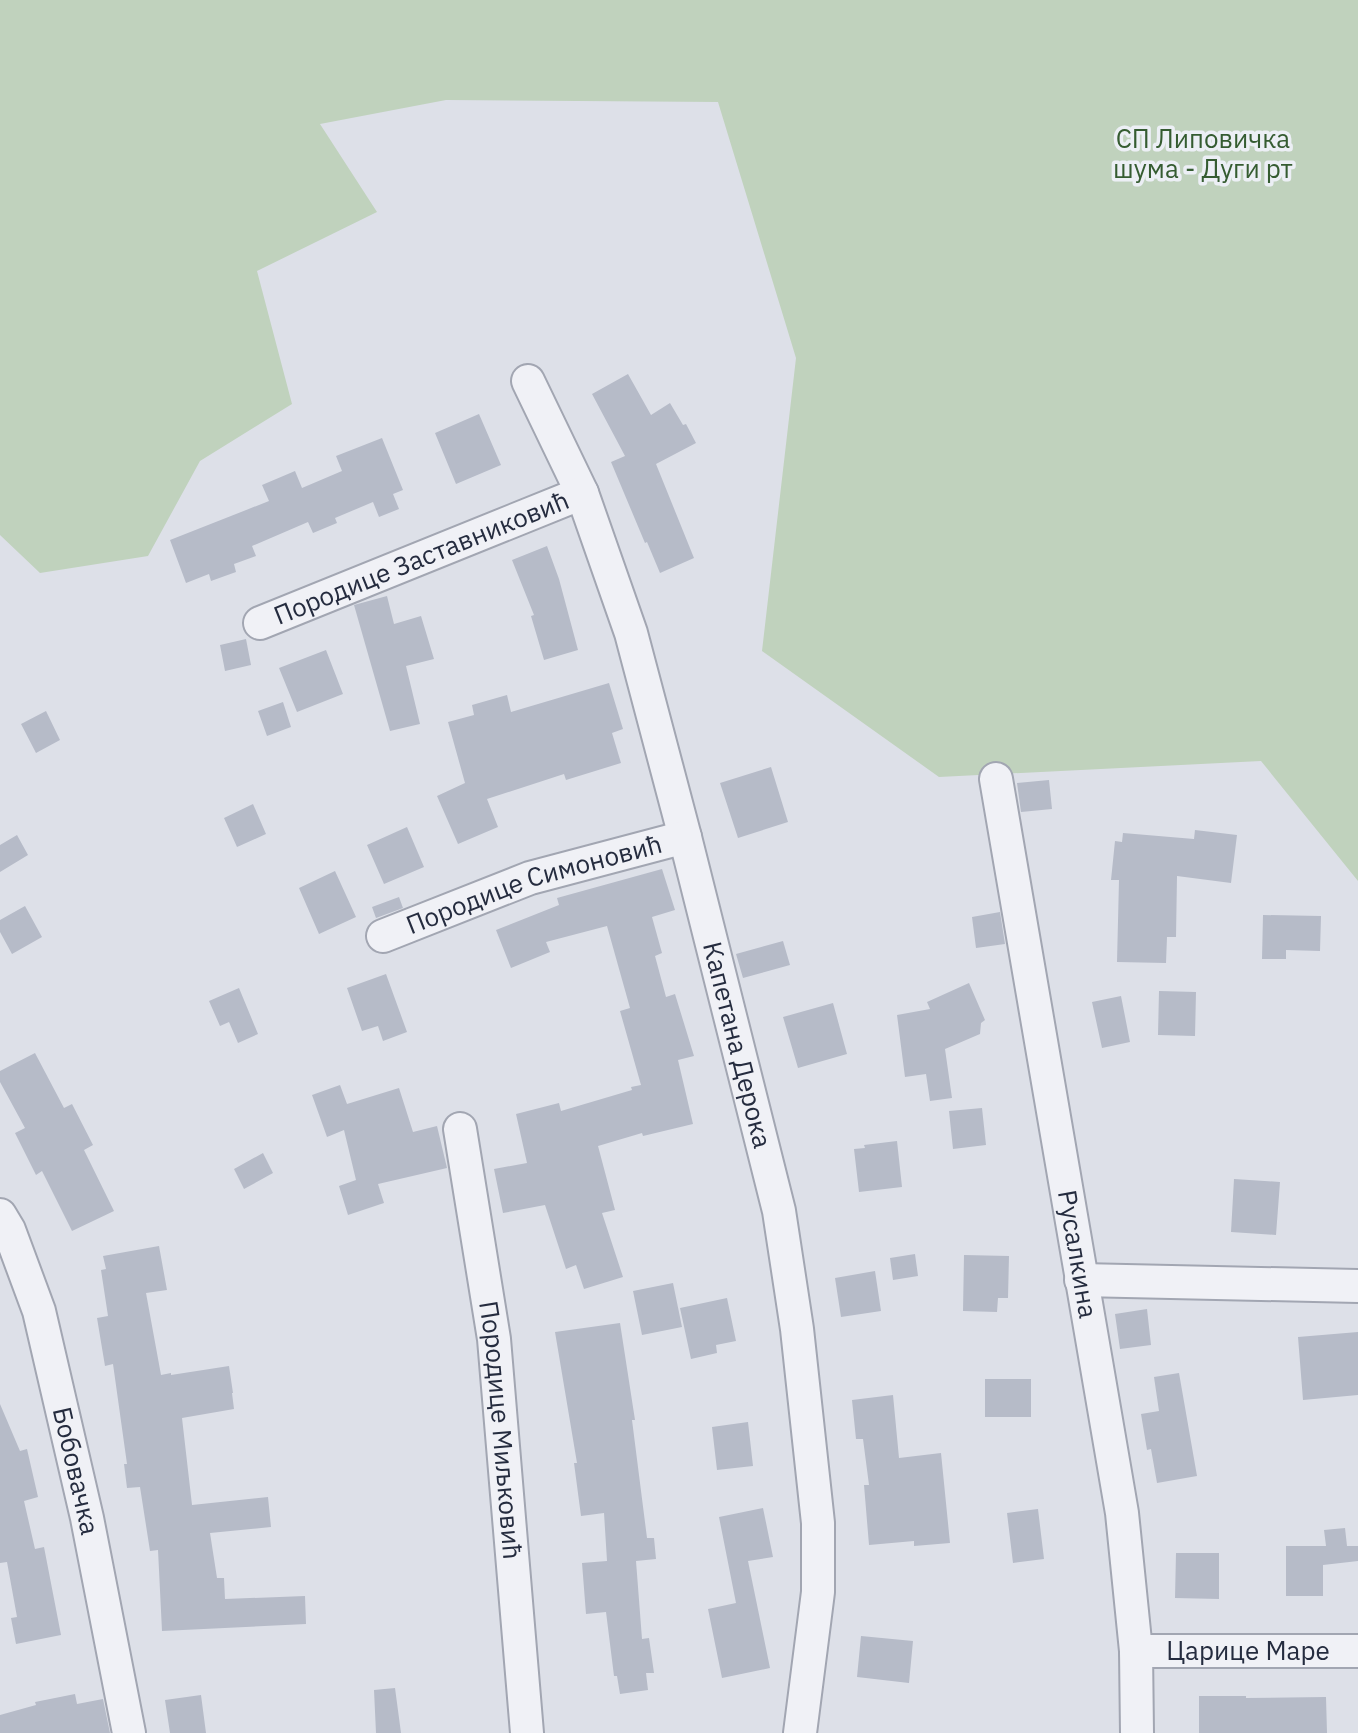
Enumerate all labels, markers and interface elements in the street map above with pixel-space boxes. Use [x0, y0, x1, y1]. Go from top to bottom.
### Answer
park label: СП Липовичка шума - Дуги рт [1113, 121, 1293, 185]
street label: Породице Заставниковић [268, 482, 574, 632]
street label: Породице Симоновић [401, 826, 665, 941]
street label: Капетана Дерока [696, 938, 781, 1151]
street label: Русалкина [1051, 1187, 1106, 1321]
street label: Породице Миљковић [472, 1298, 530, 1561]
street label: Бобовачка [46, 1403, 108, 1538]
street label: Царице Маре [1166, 1633, 1330, 1667]

